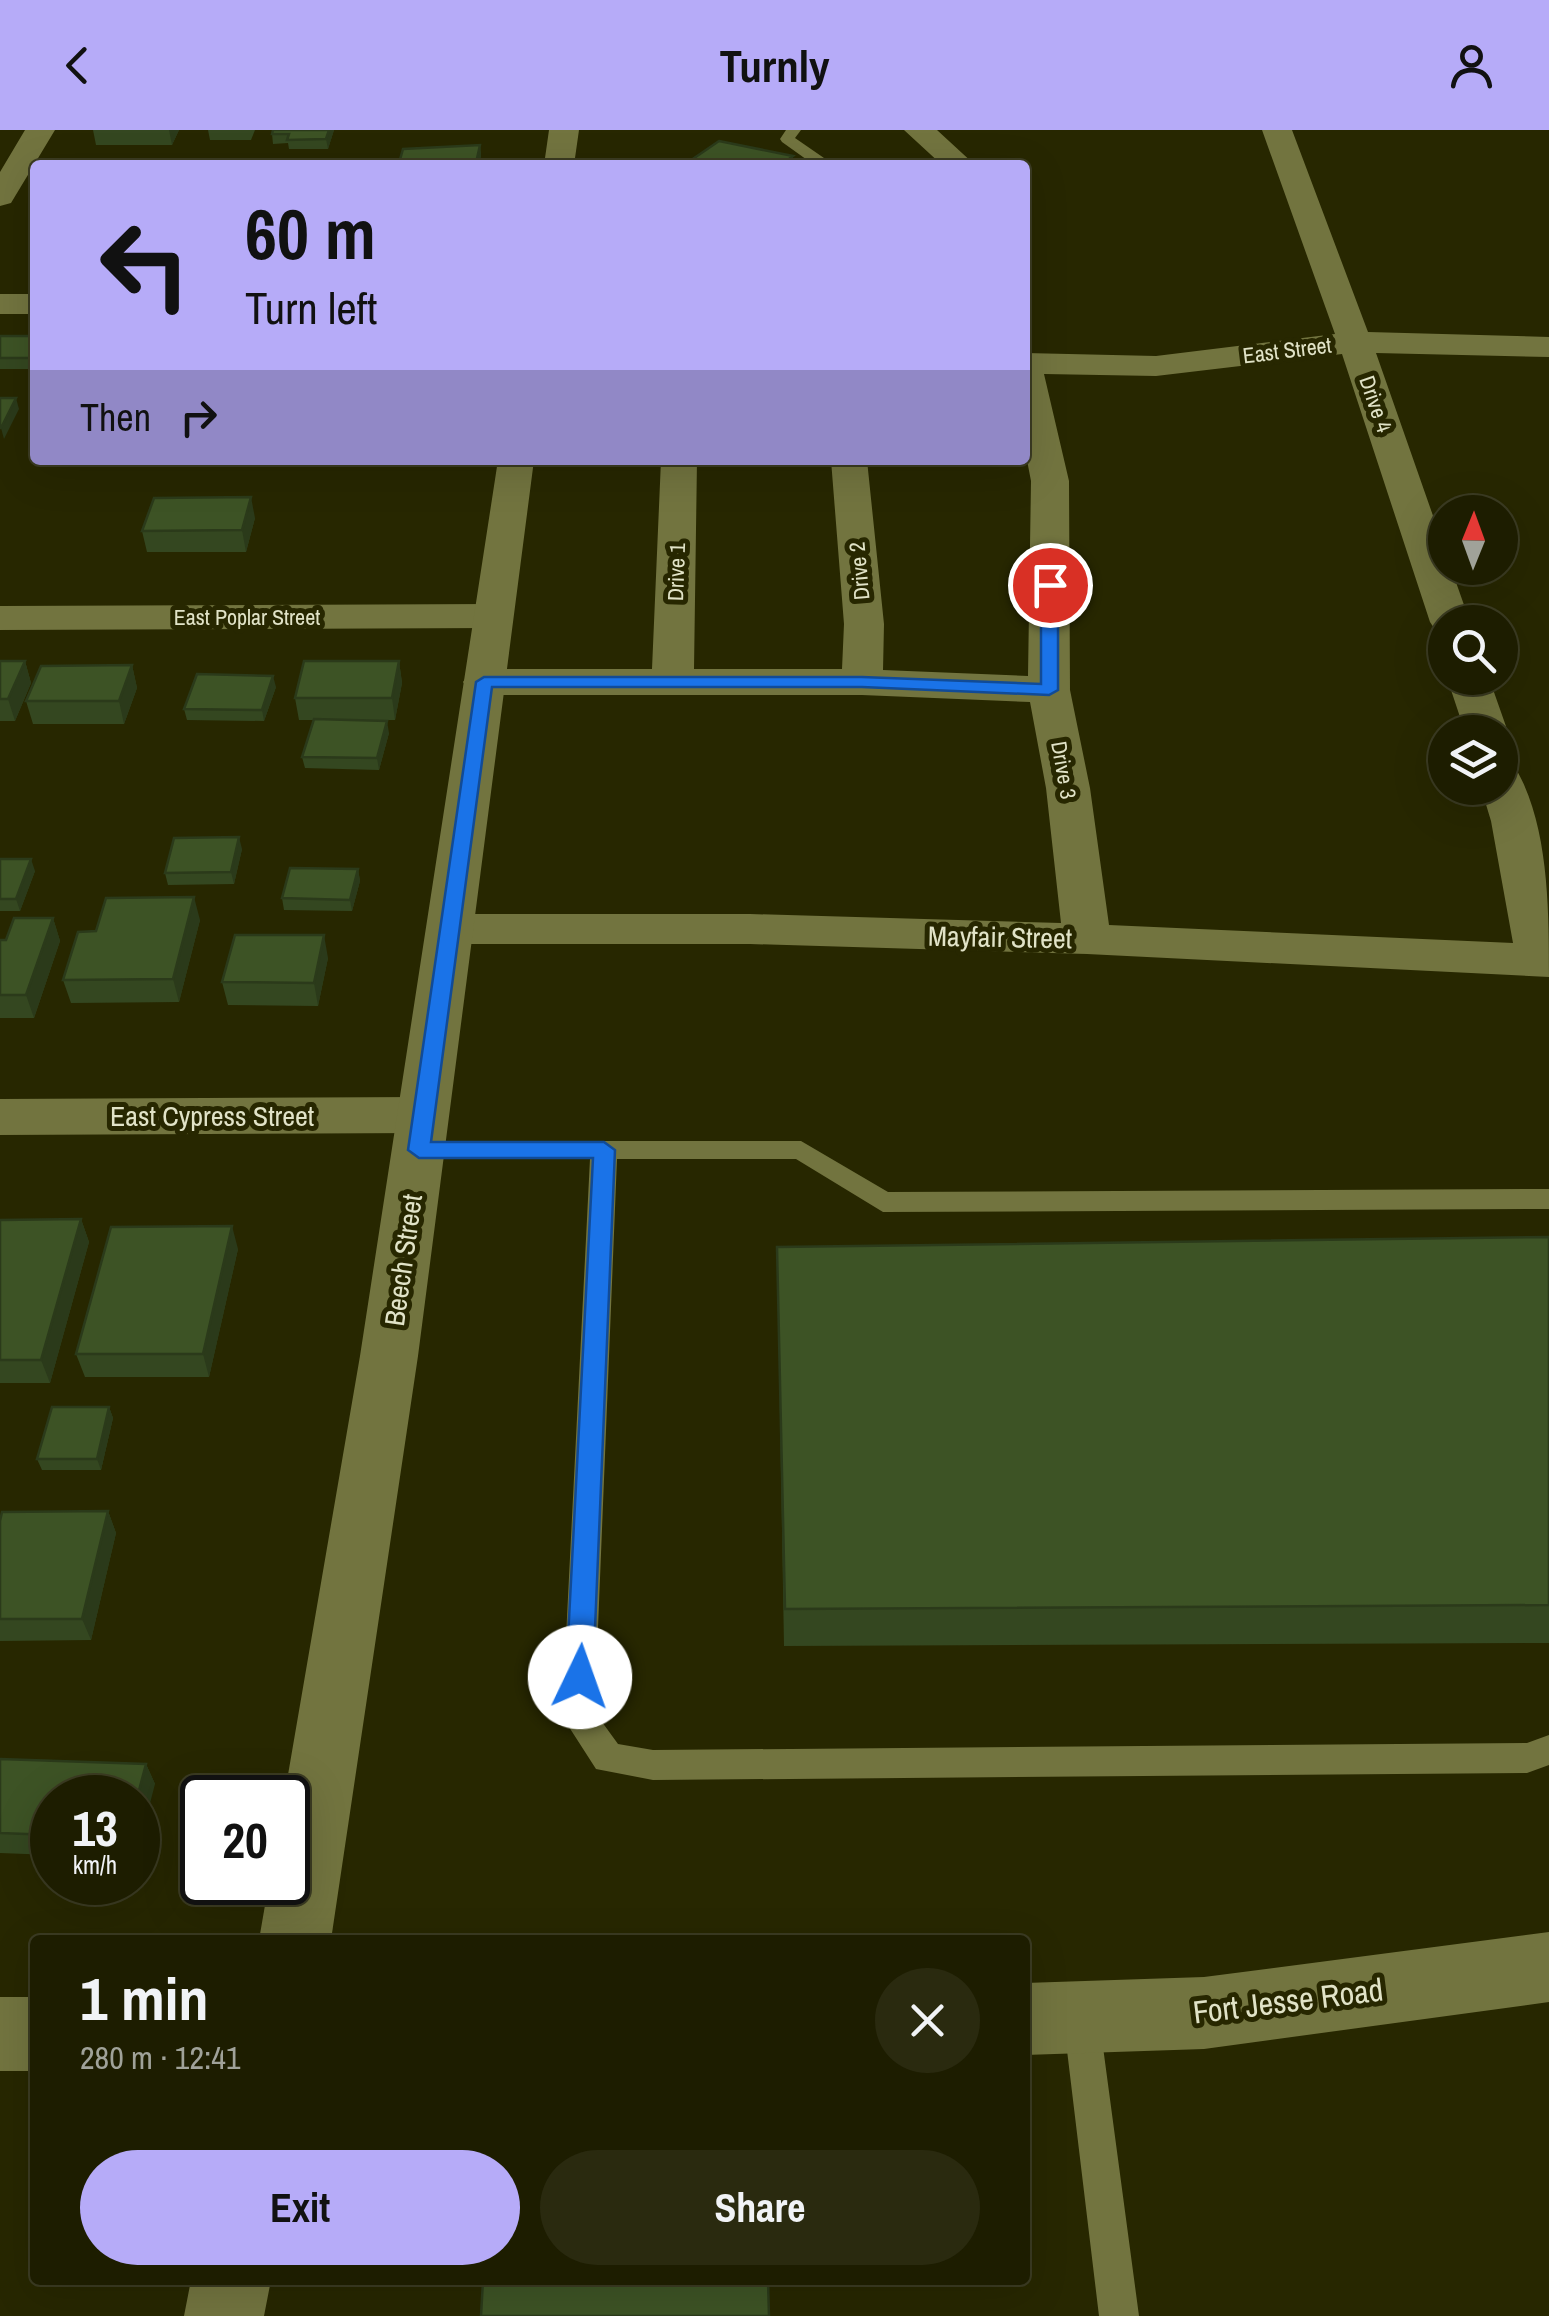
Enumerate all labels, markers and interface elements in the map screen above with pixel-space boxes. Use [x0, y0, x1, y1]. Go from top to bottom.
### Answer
text: Turnly [719, 35, 830, 96]
icon: back [50, 38, 105, 93]
icon: person [1444, 38, 1499, 93]
text: 60 m [245, 187, 376, 281]
icon: left [80, 200, 210, 330]
text: Turn left [245, 277, 377, 338]
street label: East Street [1241, 330, 1333, 370]
street label: Drive 4 [1352, 372, 1400, 436]
icon: right [171, 390, 226, 445]
text: Then [80, 392, 151, 443]
north arrow [1428, 495, 1518, 585]
map controls [1428, 495, 1518, 805]
street label: Drive 2 [842, 541, 876, 601]
street label: Drive 1 [660, 542, 692, 602]
pin [1008, 543, 1093, 628]
icon: arrive [1023, 558, 1078, 613]
street label: East Poplar Street [174, 602, 320, 632]
button: search [1428, 605, 1518, 695]
button: layers [1428, 715, 1518, 805]
street label: Drive 3 [1044, 739, 1084, 801]
street label: Mayfair Street [928, 917, 1072, 957]
street label: East Cypress Street [110, 1097, 314, 1135]
street label: Beech Street [375, 1192, 431, 1328]
position arrow [528, 1625, 632, 1729]
speed limit sign: 20 [180, 1775, 310, 1905]
text: 13 [72, 1794, 118, 1862]
text: km/h [73, 1848, 117, 1882]
text: 1 min [80, 1958, 209, 2039]
button: close [875, 1968, 980, 2073]
street label: Fort Jesse Road [1190, 1968, 1385, 2033]
text: 280 m · 12:41 [80, 2036, 240, 2079]
button: Exit [80, 2150, 520, 2265]
button: Share [540, 2150, 980, 2265]

